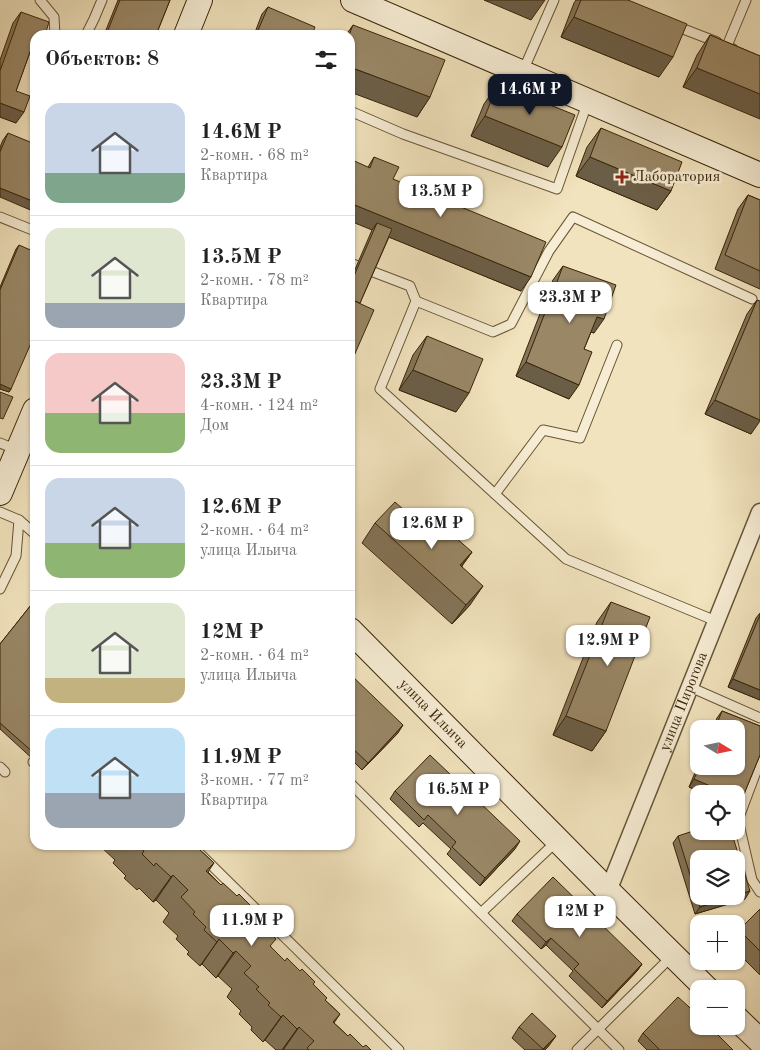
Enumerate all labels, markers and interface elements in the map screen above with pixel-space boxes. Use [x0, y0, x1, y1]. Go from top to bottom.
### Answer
icon: filters [312, 46, 340, 74]
text: Объектов: 8 [45, 49, 159, 70]
pin: 14.6M ₽ [484, 74, 576, 116]
text: 14.6M ₽ [499, 82, 561, 98]
text: 14.6M ₽ [200, 122, 282, 143]
icon: home [85, 123, 145, 183]
text: 2-комн. · 68 m² [200, 148, 309, 164]
text: Квартира [200, 168, 268, 184]
marker: Лаборатория [615, 170, 629, 184]
place label: Лаборатория [633, 170, 721, 185]
pin: 13.5M ₽ [395, 176, 487, 218]
text: 13.5M ₽ [410, 184, 472, 200]
text: 13.5M ₽ [200, 247, 282, 268]
icon: home [85, 248, 145, 308]
text: 2-комн. · 78 m² [200, 273, 309, 289]
pin: 23.3M ₽ [524, 282, 616, 324]
text: 23.3M ₽ [539, 290, 601, 306]
text: Квартира [200, 293, 268, 309]
text: 23.3M ₽ [200, 372, 282, 393]
icon: home [85, 373, 145, 433]
text: 4-комн. · 124 m² [200, 398, 318, 414]
text: Дом [200, 418, 229, 434]
text: 12.6M ₽ [200, 497, 282, 518]
icon: home [85, 498, 145, 558]
pin: 12.6M ₽ [386, 508, 478, 550]
text: 12.6M ₽ [401, 516, 463, 532]
text: 2-комн. · 64 m² [200, 523, 309, 539]
text: улица Ильича [200, 543, 297, 559]
text: 12M ₽ [200, 622, 264, 643]
icon: home [85, 623, 145, 683]
pin: 12.9M ₽ [562, 624, 654, 667]
text: 12.9M ₽ [577, 633, 639, 649]
text: 2-комн. · 64 m² [200, 648, 309, 664]
street label: улица Пирогова [657, 649, 711, 753]
text: улица Ильича [200, 668, 297, 684]
street label: улица Ильича [396, 676, 471, 752]
north arrow [690, 720, 745, 775]
map controls [690, 720, 745, 1035]
text: 11.9M ₽ [200, 747, 282, 768]
icon: home [85, 748, 145, 808]
text: 3-комн. · 77 m² [200, 773, 309, 789]
pin: 16.5M ₽ [412, 774, 504, 816]
text: 16.5M ₽ [427, 782, 489, 798]
button: locate [690, 785, 745, 840]
text: Квартира [200, 793, 268, 809]
button: layers [690, 850, 745, 905]
pin: 12M ₽ [545, 896, 615, 938]
pin: 11.9M ₽ [206, 904, 298, 947]
text: 12M ₽ [556, 904, 604, 920]
text: 11.9M ₽ [221, 913, 283, 929]
button: + [690, 915, 745, 970]
button: − [690, 980, 745, 1035]

